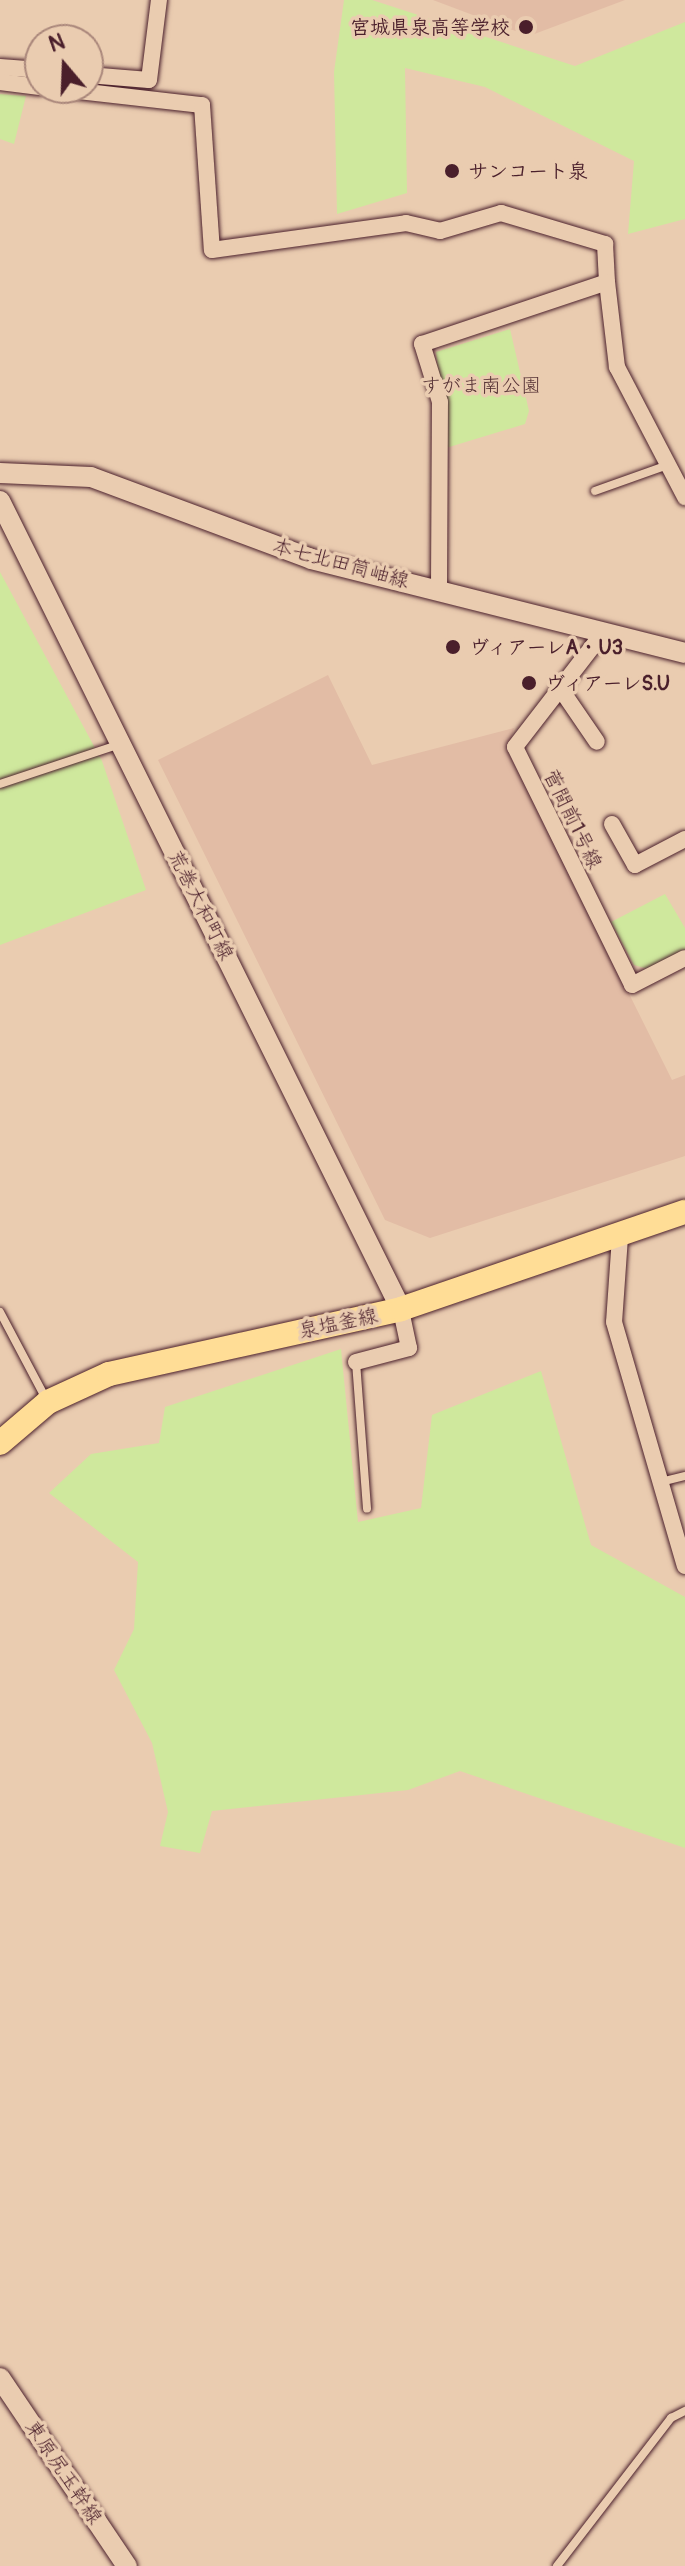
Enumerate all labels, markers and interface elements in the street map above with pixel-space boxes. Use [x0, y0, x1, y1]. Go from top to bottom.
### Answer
place label: 宮城県泉高等学校 [350, 15, 510, 39]
marker: 宮城県泉高等学校 [517, 18, 535, 36]
north arrow [24, 24, 104, 104]
text: N [45, 28, 68, 59]
place label: サンコート泉 [468, 159, 588, 183]
marker: サンコート泉 [443, 162, 461, 180]
park label: すがま南公園 [421, 373, 541, 397]
street label: 本七北田筒岫線 [270, 533, 412, 593]
place label: ヴィアーレA・U3 [469, 635, 626, 659]
marker: ヴィアーレA・U3 [444, 638, 462, 656]
place label: ヴィアーレS.U [545, 671, 672, 695]
marker: ヴィアーレS.U [520, 674, 538, 692]
street label: 菅間前1号線 [539, 765, 607, 873]
street label: 荒巻大和町線 [163, 846, 239, 964]
street label: 泉塩釜線 [296, 1303, 380, 1343]
street label: 東原尻玉幹線 [21, 2416, 107, 2528]

